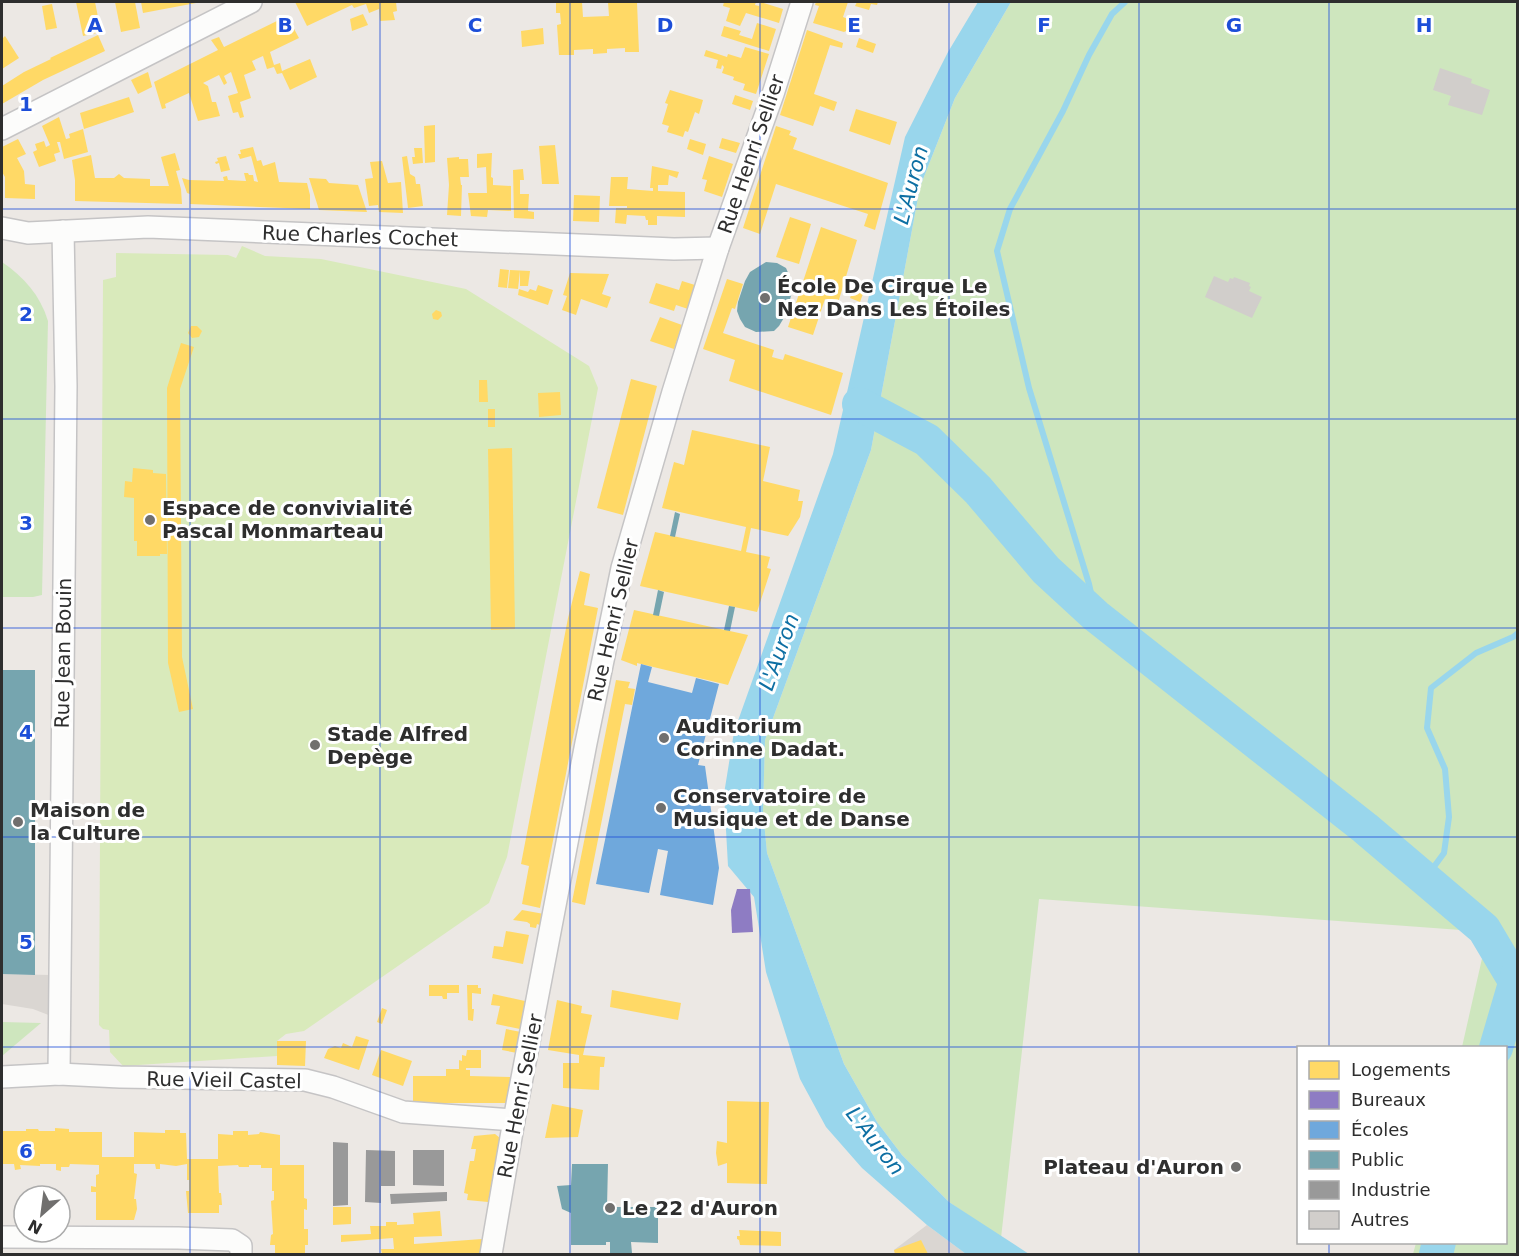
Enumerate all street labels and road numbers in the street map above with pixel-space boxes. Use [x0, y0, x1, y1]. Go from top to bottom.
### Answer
street label: Rue Henri Sellier [713, 71, 790, 237]
street label: Rue Charles Cochet [262, 221, 459, 251]
street label: Rue Henri Sellier [583, 535, 644, 704]
street label: Rue Jean Bouin [50, 577, 76, 729]
street label: Rue Henri Sellier [492, 1011, 548, 1180]
street label: Rue Vieil Castel [146, 1067, 302, 1093]

